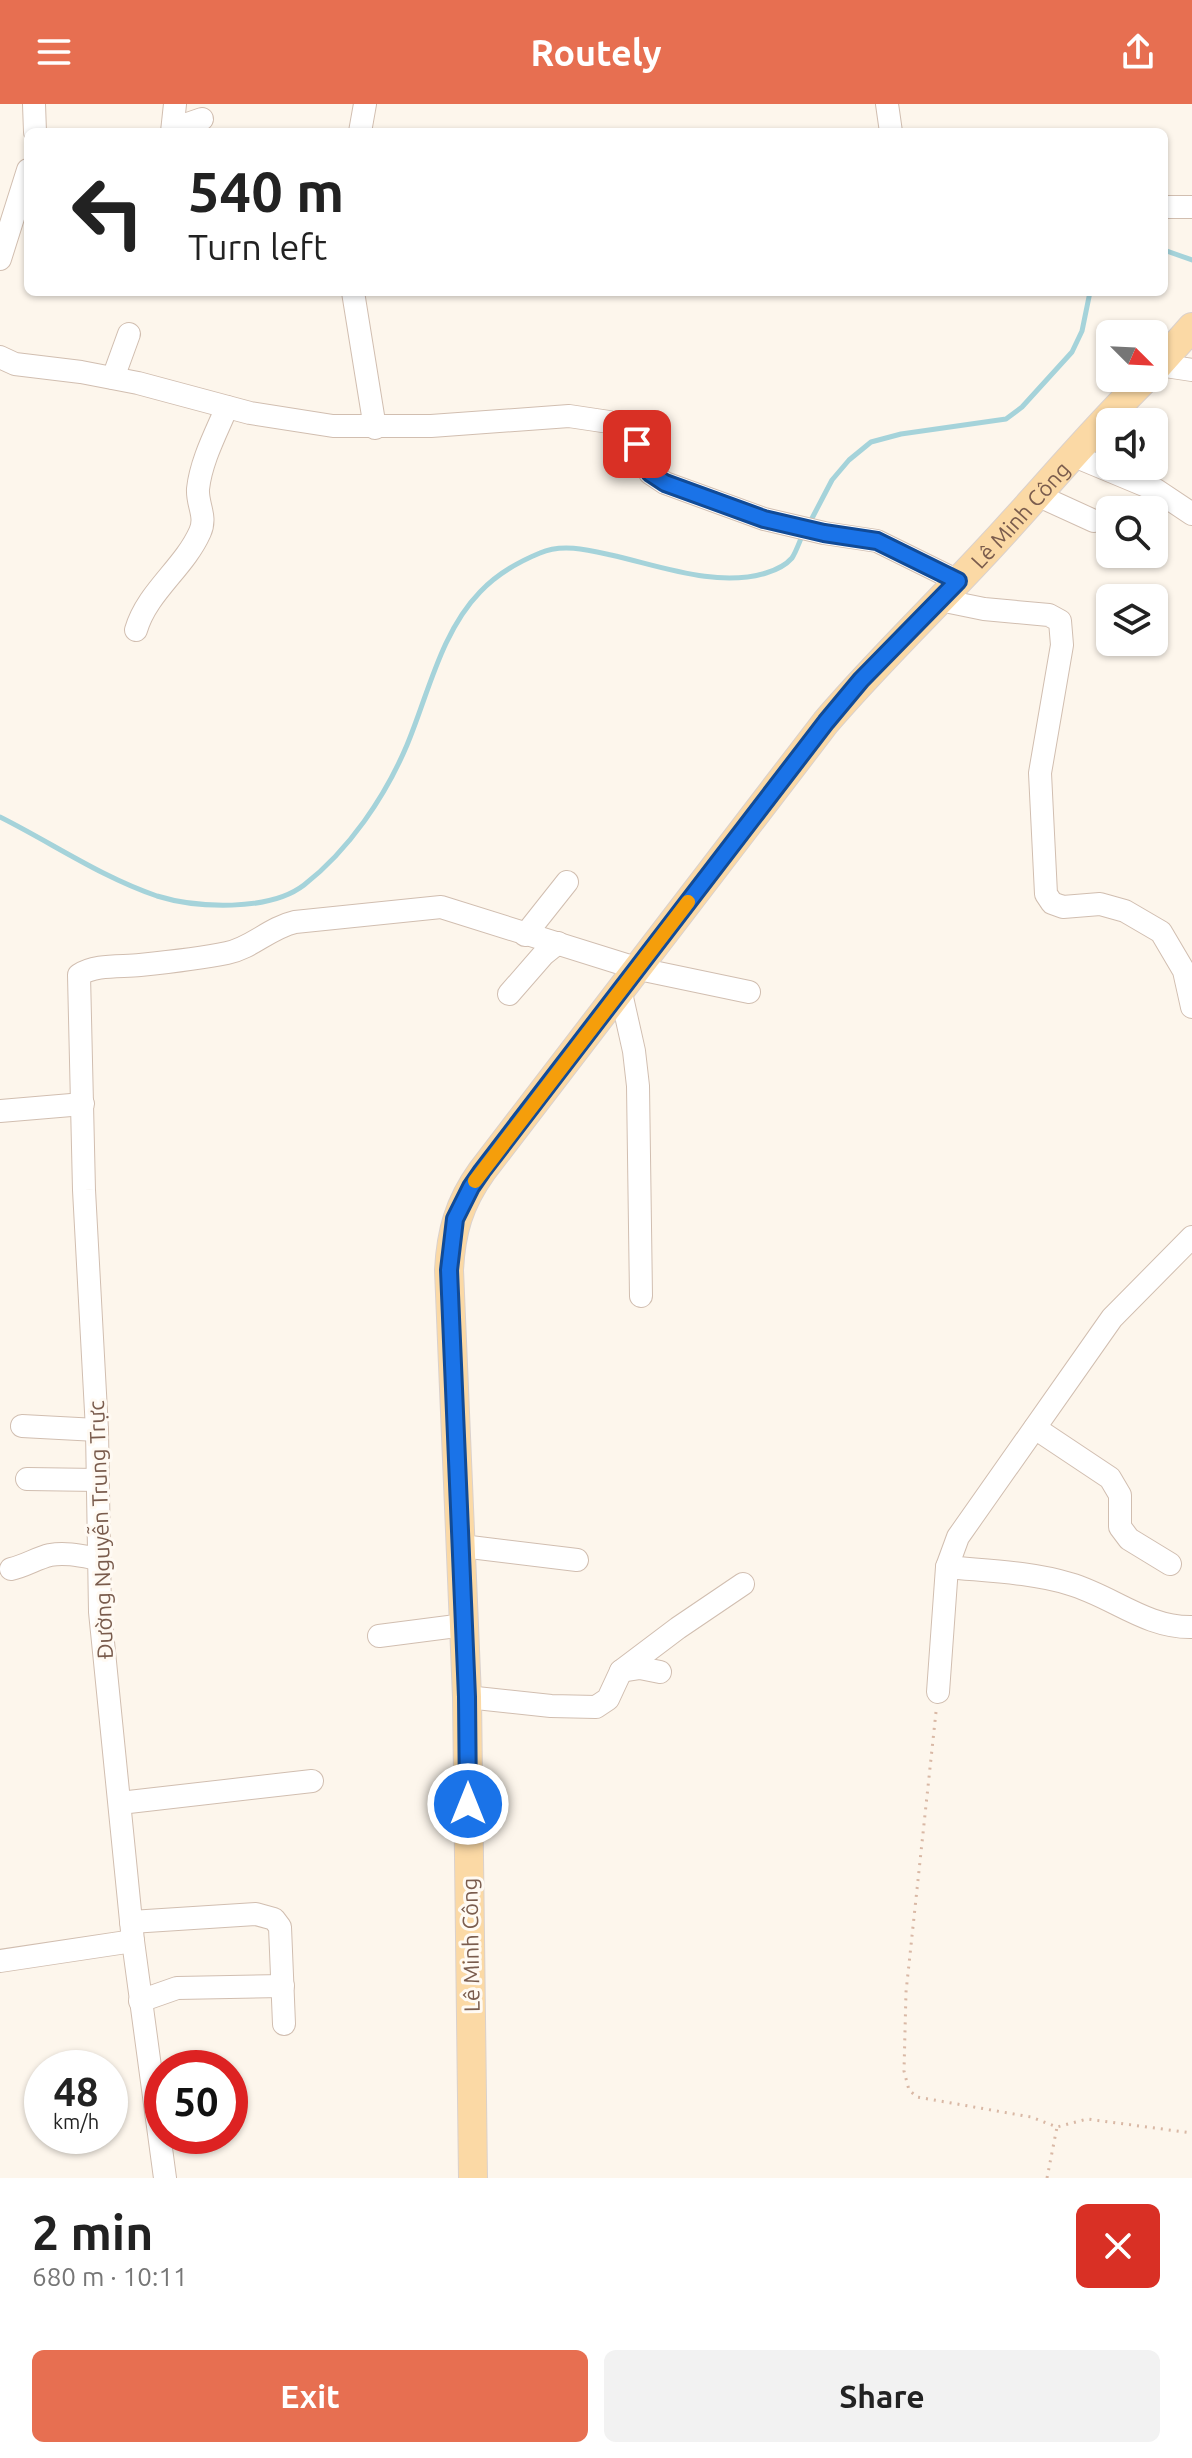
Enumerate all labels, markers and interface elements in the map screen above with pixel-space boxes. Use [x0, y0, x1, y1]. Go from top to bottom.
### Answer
icon: menu [32, 30, 76, 74]
icon: share [1116, 30, 1160, 74]
text: Routely [530, 32, 662, 73]
icon: left [56, 160, 160, 264]
text: 540 m [188, 160, 344, 223]
text: Turn left [188, 226, 327, 267]
north arrow [1096, 320, 1168, 392]
map controls [1096, 320, 1168, 656]
button: sound [1096, 408, 1168, 480]
pin [603, 410, 671, 478]
icon: arrive [615, 422, 659, 466]
street label: Lê Minh Công [965, 456, 1074, 573]
button: search [1096, 496, 1168, 568]
button: layers [1096, 584, 1168, 656]
street label: Đường Nguyễn Trung Trực [82, 1400, 117, 1660]
position arrow [426, 1762, 510, 1846]
street label: Lê Minh Công [456, 1878, 484, 2012]
speed limit sign: 50 [144, 2050, 248, 2154]
text: 48 [53, 2069, 99, 2114]
text: km/h [53, 2110, 99, 2133]
button: close [1076, 2204, 1160, 2288]
text: 2 min [32, 2205, 153, 2259]
text: 680 m · 10:11 [32, 2262, 188, 2291]
button: Exit [32, 2350, 588, 2442]
button: Share [604, 2350, 1160, 2442]

